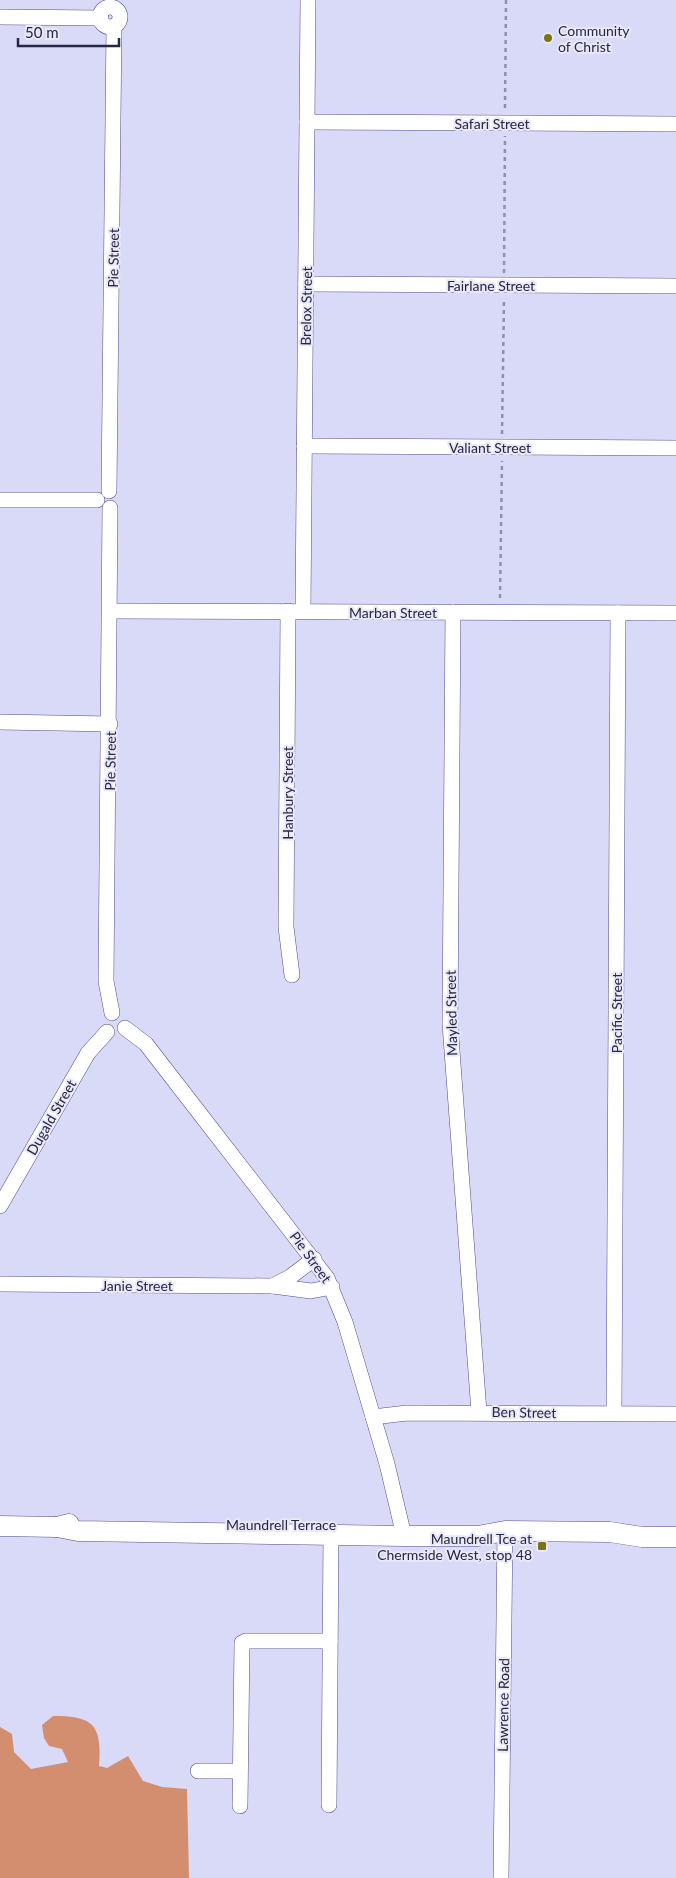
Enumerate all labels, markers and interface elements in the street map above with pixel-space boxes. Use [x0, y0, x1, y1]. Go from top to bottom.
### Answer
scale bar [18, 15, 119, 47]
place label: Community of Christ [558, 22, 630, 55]
text: 50 m [25, 23, 59, 41]
marker: Community of Christ [542, 32, 554, 44]
street label: Safari Street [454, 115, 530, 132]
street label: Pie Street [104, 228, 122, 288]
street label: Brelox Street [297, 266, 315, 346]
street label: Fairlane Street [447, 277, 535, 294]
street label: Valiant Street [449, 439, 531, 456]
street label: Marban Street [349, 604, 437, 621]
street label: Pie Street [101, 731, 119, 791]
street label: Hanbury Street [279, 746, 296, 840]
street label: Mayled Street [442, 970, 460, 1056]
street label: Pacific Street [608, 973, 625, 1053]
street label: Dugald Street [23, 1076, 79, 1158]
street label: Pie Street [287, 1228, 335, 1286]
street label: Janie Street [101, 1277, 173, 1294]
street label: Ben Street [492, 1403, 556, 1421]
street label: Maundrell Terrace [226, 1516, 336, 1533]
place label: Maundrell Tce at Chermside West, stop 48 [377, 1530, 532, 1563]
marker: Maundrell Tce at Chermside West, stop 48 [536, 1540, 548, 1552]
street label: Lawrence Road [494, 1658, 512, 1752]

